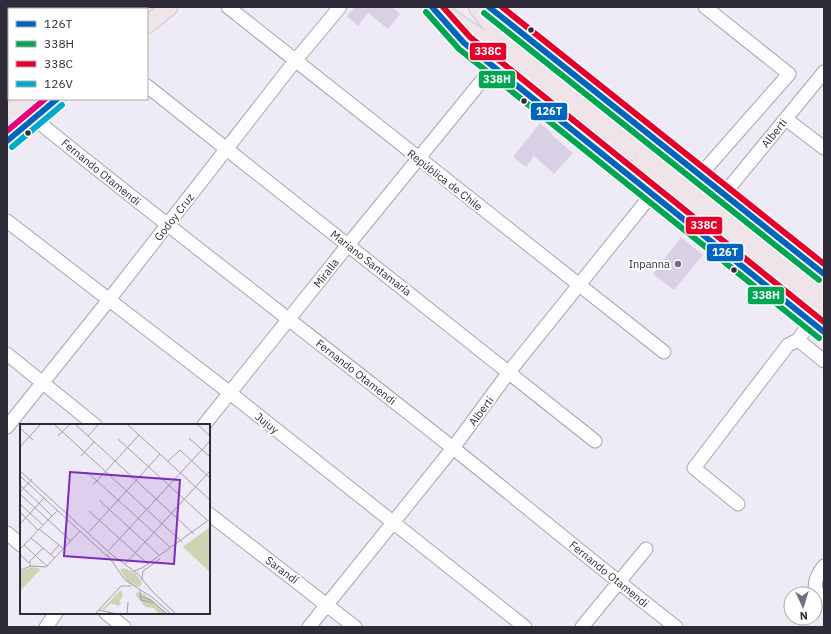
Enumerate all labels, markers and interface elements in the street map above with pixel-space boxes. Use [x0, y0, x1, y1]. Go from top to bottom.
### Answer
legend [8, 8, 148, 100]
text: 126T [44, 16, 73, 31]
unlabelled marker [526, 25, 536, 35]
text: 338H [44, 36, 74, 51]
line badge: 338C [469, 42, 507, 61]
text: 338C [475, 44, 501, 58]
text: 338C [44, 56, 74, 71]
line badge: 338H [478, 70, 516, 89]
text: 338H [483, 72, 511, 86]
text: 126V [44, 76, 74, 91]
unlabelled marker [519, 96, 529, 106]
line badge: 126T [530, 102, 568, 121]
text: 126T [536, 104, 563, 118]
street label: Alberti [758, 116, 790, 150]
unlabelled marker [23, 128, 33, 138]
street label: Fernando Otamendi [59, 136, 143, 208]
street label: República de Chile [405, 146, 485, 214]
street label: Godoy Cruz [151, 190, 197, 244]
line badge: 338C [685, 216, 723, 235]
text: 338C [691, 218, 717, 232]
street label: Mariano Santamaría [328, 227, 414, 299]
line badge: 126T [706, 243, 744, 262]
text: 126T [712, 245, 739, 259]
street label: Miralla [310, 255, 342, 290]
place label: Inpanna [629, 257, 670, 271]
marker: Inpanna [673, 259, 683, 269]
unlabelled marker [729, 265, 739, 275]
line badge: 338H [747, 286, 785, 305]
text: 338H [752, 288, 780, 302]
street label: Fernando Otamendi [313, 336, 399, 408]
street label: Alberti [465, 394, 497, 428]
street label: Jujuy [252, 409, 282, 437]
inset map [20, 424, 210, 614]
street label: Fernando Otamendi [567, 538, 651, 610]
street label: Sarandí [263, 553, 301, 587]
north arrow [783, 586, 823, 626]
text: N [799, 609, 808, 623]

